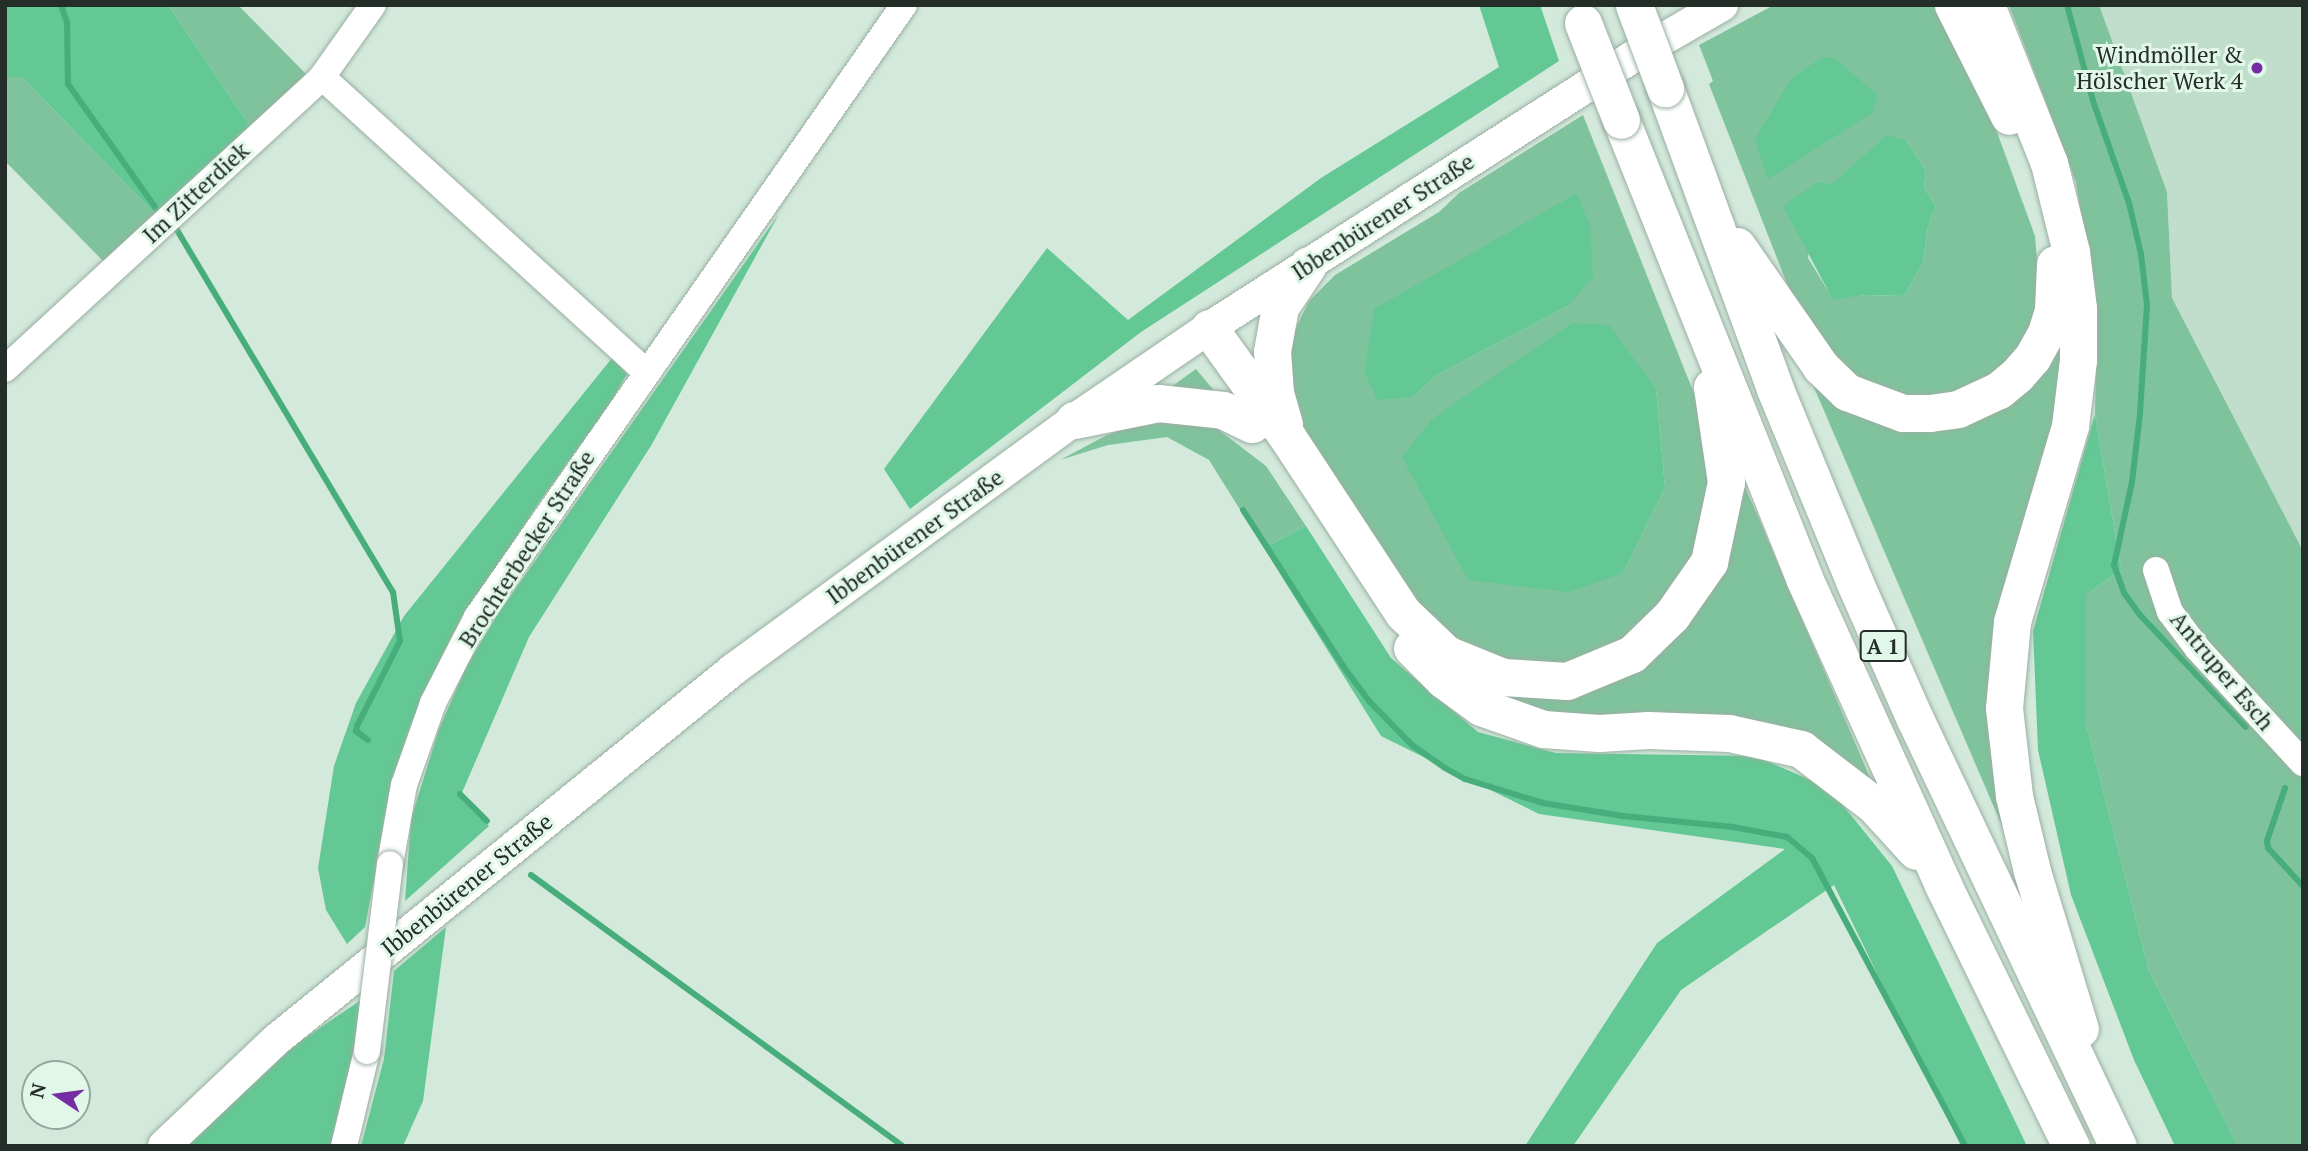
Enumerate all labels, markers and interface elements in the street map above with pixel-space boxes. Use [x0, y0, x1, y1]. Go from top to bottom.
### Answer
place label: Windmöller & Hölscher Werk 4 [2076, 41, 2243, 95]
marker: Windmöller & Hölscher Werk 4 [2249, 60, 2265, 76]
street label: Im Zitterdiek [137, 137, 255, 249]
street label: Ibbenbürener Straße [1287, 148, 1479, 286]
street label: Brochterbecker Straße [453, 446, 601, 652]
street label: Ibbenbürener Straße [821, 464, 1009, 610]
street label: Antruper Esch [2164, 606, 2280, 736]
road number: A 1 [1858, 628, 1908, 664]
street label: Ibbenbürener Straße [376, 808, 558, 962]
north arrow [21, 1060, 91, 1130]
text: N [23, 1081, 51, 1100]

